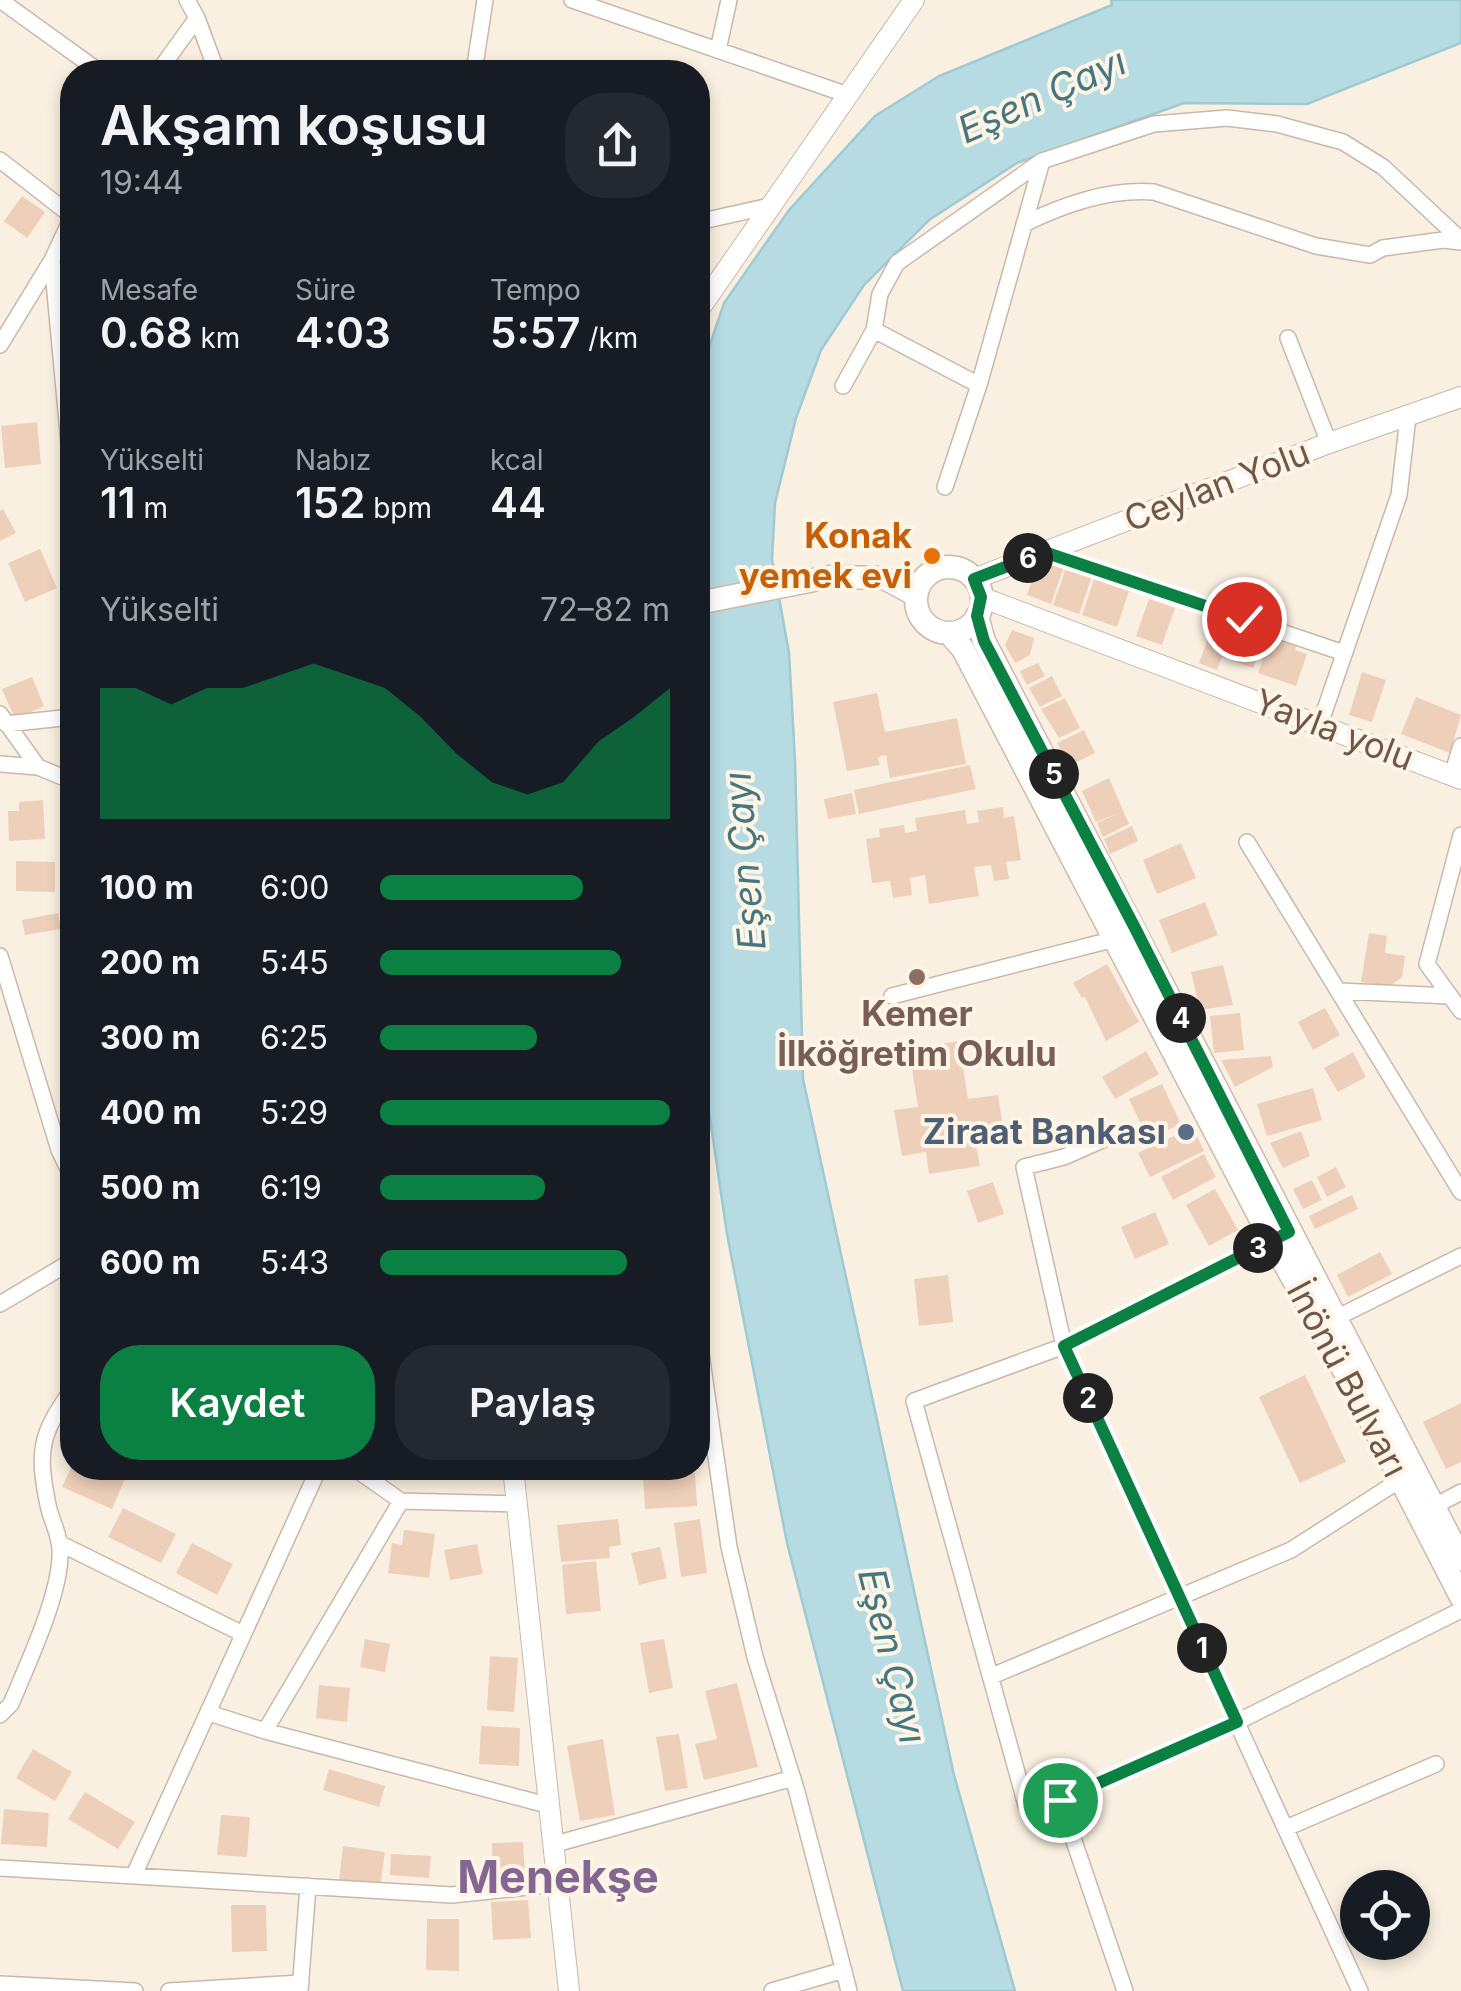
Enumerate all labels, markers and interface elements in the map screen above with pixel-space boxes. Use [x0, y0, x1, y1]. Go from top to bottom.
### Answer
water label: Eşen Çayı [950, 38, 1133, 153]
text: Akşam koşusu [100, 92, 488, 158]
button: share [565, 93, 670, 198]
text: 19:44 [100, 163, 183, 202]
text: Mesafe [100, 273, 198, 307]
text: Süre [295, 273, 356, 307]
text: Tempo [490, 273, 581, 307]
text: 0.68 [100, 307, 193, 358]
text: 4:03 [295, 307, 391, 358]
text: 5:57 [490, 307, 580, 358]
text: km [193, 321, 240, 355]
text: /km [580, 321, 638, 355]
street label: Ceylan Yolu [1118, 431, 1315, 540]
text: Yükselti [100, 443, 204, 477]
text: Nabız [295, 443, 371, 477]
text: kcal [490, 443, 544, 477]
text: 11 [100, 477, 136, 528]
text: 152 [295, 477, 365, 528]
text: 44 [490, 477, 546, 528]
text: m [136, 491, 168, 525]
text: bpm [365, 491, 432, 525]
place label: Konak yemek evi [739, 514, 913, 596]
pin: 6 [1003, 533, 1053, 583]
text: 6 [1019, 541, 1037, 575]
marker: Konak yemek evi [921, 545, 943, 567]
pin [1202, 577, 1287, 662]
text: Yükselti [100, 590, 219, 629]
text: 72–82 m [540, 590, 670, 629]
icon: check [1217, 592, 1272, 647]
street label: Yayla yolu [1249, 679, 1420, 779]
pin: 5 [1029, 749, 1079, 799]
text: 5 [1045, 757, 1063, 791]
water label: Eşen Çayı [713, 770, 775, 952]
text: 100 m [100, 868, 194, 907]
text: 6:00 [260, 868, 329, 907]
text: 200 m [100, 943, 200, 982]
text: 5:45 [260, 943, 329, 982]
marker: Kemer İlköğretim Okulu [906, 966, 928, 988]
place label: Kemer İlköğretim Okulu [777, 992, 1057, 1074]
pin: 4 [1156, 993, 1206, 1043]
text: 4 [1172, 1001, 1190, 1035]
text: 300 m [100, 1018, 201, 1057]
text: 6:25 [260, 1018, 328, 1057]
text: 400 m [100, 1093, 202, 1132]
text: 5:29 [260, 1093, 328, 1132]
place label: Ziraat Bankası [923, 1110, 1166, 1152]
marker: Ziraat Bankası [1175, 1121, 1197, 1143]
text: 500 m [100, 1168, 200, 1207]
text: 6:19 [260, 1168, 322, 1207]
pin: 3 [1233, 1223, 1283, 1273]
text: 3 [1249, 1231, 1267, 1265]
text: 600 m [100, 1243, 201, 1282]
text: 5:43 [260, 1243, 329, 1282]
street label: İnönü Bulvarı [1279, 1273, 1417, 1484]
button: Kaydet [100, 1345, 375, 1460]
button: Paylaş [395, 1345, 670, 1460]
pin: 2 [1063, 1373, 1113, 1423]
text: 2 [1079, 1381, 1097, 1415]
water label: Eşen Çayı [849, 1563, 937, 1748]
pin: 1 [1177, 1623, 1227, 1673]
text: 1 [1196, 1631, 1208, 1665]
pin [1018, 1758, 1103, 1843]
icon: arrive [1033, 1773, 1088, 1828]
district label: Menekşe [457, 1849, 659, 1904]
map controls [1340, 1870, 1430, 1960]
button: locate [1340, 1870, 1430, 1960]

